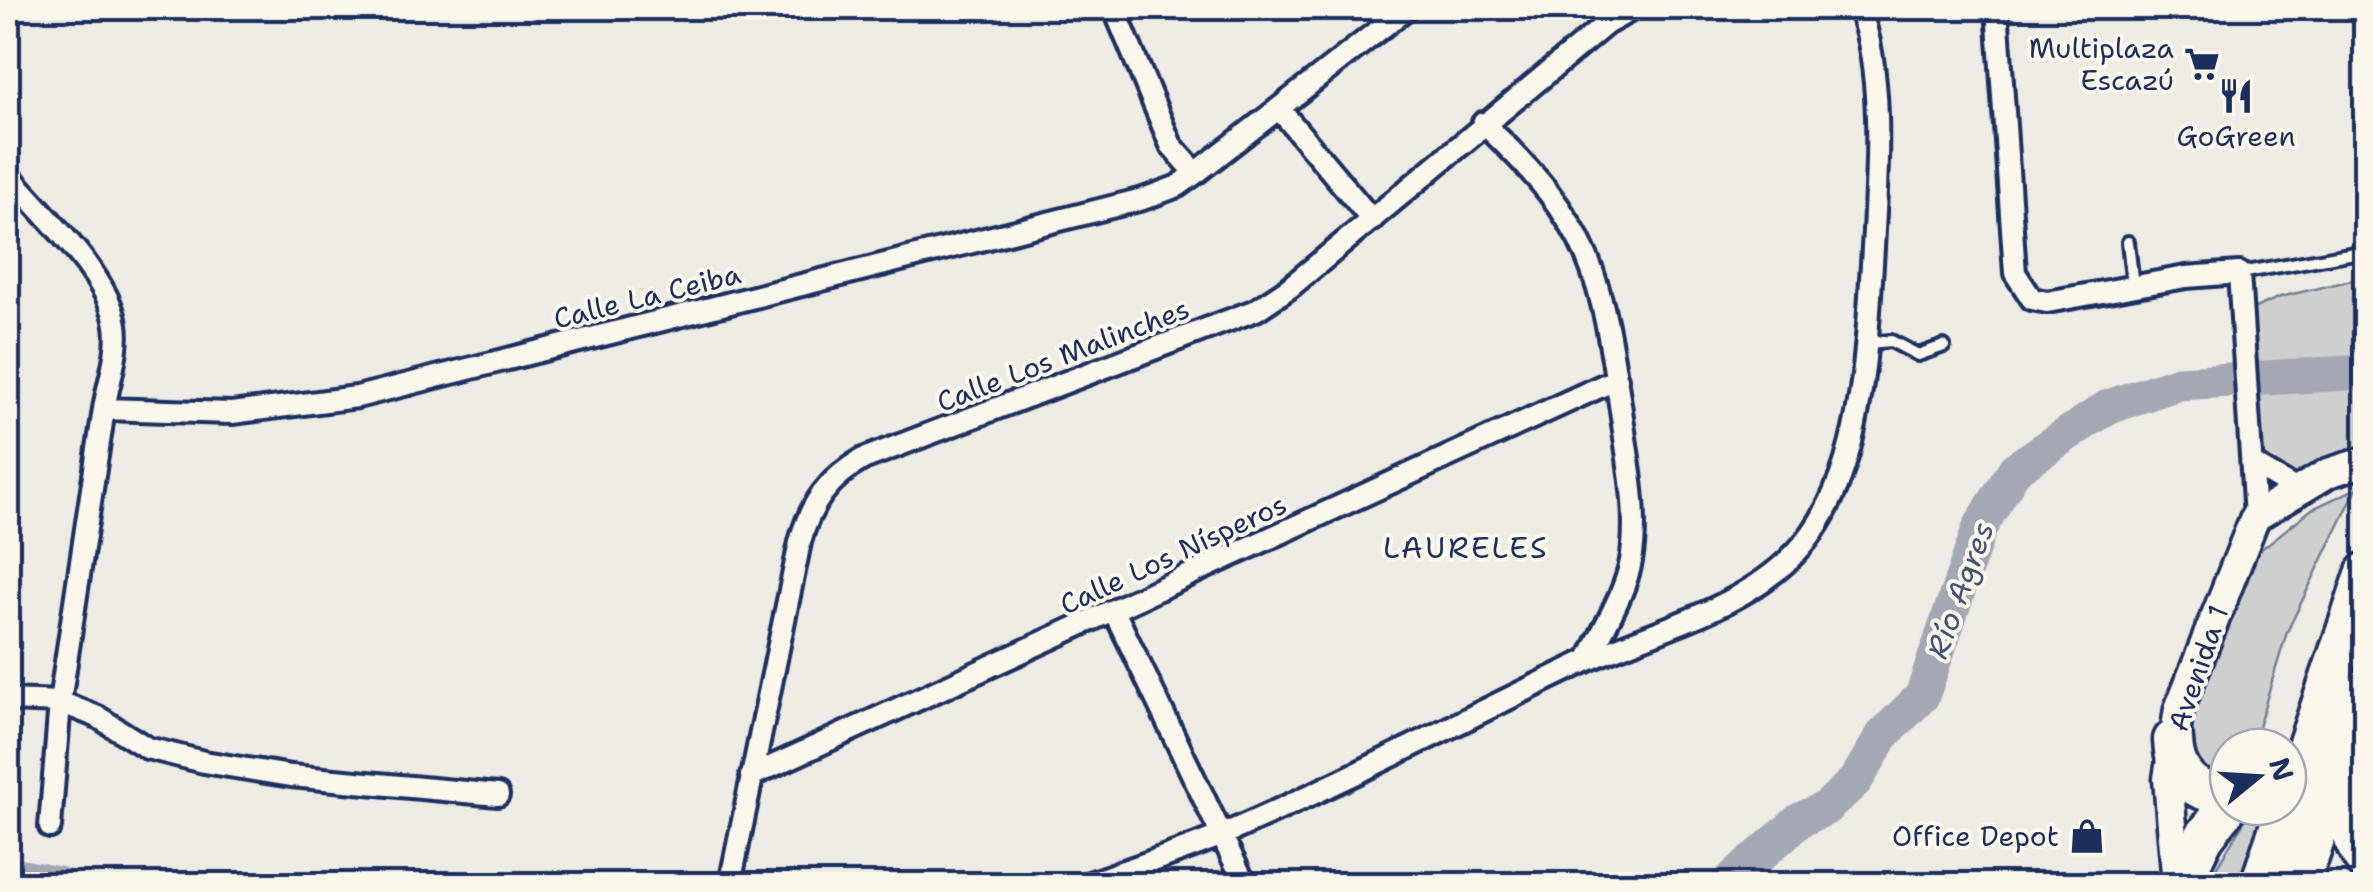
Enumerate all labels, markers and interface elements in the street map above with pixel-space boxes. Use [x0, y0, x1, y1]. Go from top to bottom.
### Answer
place label: Multiplaza Escazú [2029, 29, 2174, 99]
supermarket icon: Multiplaza Escazú [2183, 45, 2221, 83]
restaurant icon: GoGreen [2217, 77, 2255, 115]
place label: GoGreen [2176, 117, 2296, 155]
street label: Calle La Ceiba [550, 254, 744, 338]
street label: Calle Los Malinches [931, 289, 1195, 421]
street label: Calle Los Nísperos [1053, 485, 1293, 623]
water label: Río Agres [1916, 516, 2004, 664]
district label: LAURELES [1383, 527, 1549, 568]
street label: Avenida 1 [2159, 600, 2237, 736]
north arrow [2208, 727, 2308, 827]
text: N [2260, 753, 2303, 786]
place label: Office Depot [1892, 817, 2059, 855]
shop icon: Office Depot [2068, 817, 2106, 855]

